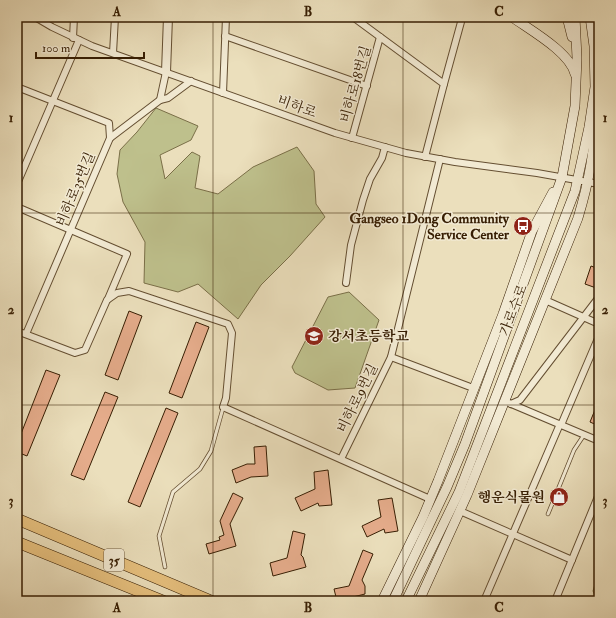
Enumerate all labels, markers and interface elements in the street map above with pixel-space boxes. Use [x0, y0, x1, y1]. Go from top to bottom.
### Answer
text: A [112, 4, 122, 20]
text: B [304, 4, 312, 20]
text: C [494, 4, 504, 20]
scale bar [36, 34, 144, 60]
text: 100 m [42, 41, 71, 56]
street label: 비하로18번길 [336, 44, 375, 125]
street label: 비하로 [275, 92, 319, 122]
text: 1 [9, 110, 14, 126]
text: 1 [603, 110, 608, 126]
street label: 비하로35번길 [52, 149, 99, 229]
place label: Gangseo 1Dong Community Service Center [349, 210, 510, 243]
bus stop icon: Gangseo 1Dong Community Service Center [512, 215, 534, 237]
street label: 가로수로 [496, 281, 531, 338]
text: 2 [8, 302, 15, 318]
text: 2 [602, 302, 609, 318]
school or university icon: 강서초등학교 [303, 325, 325, 347]
place label: 강서초등학교 [328, 328, 410, 345]
street label: 비하로9번길 [333, 361, 381, 436]
shop icon: 행운식물원 [548, 486, 570, 508]
place label: 행운식물원 [477, 489, 545, 506]
text: 3 [9, 493, 14, 509]
text: 3 [603, 493, 608, 509]
road number: 35 [104, 549, 124, 571]
text: A [112, 600, 122, 616]
text: B [304, 600, 312, 616]
text: C [494, 600, 504, 616]

